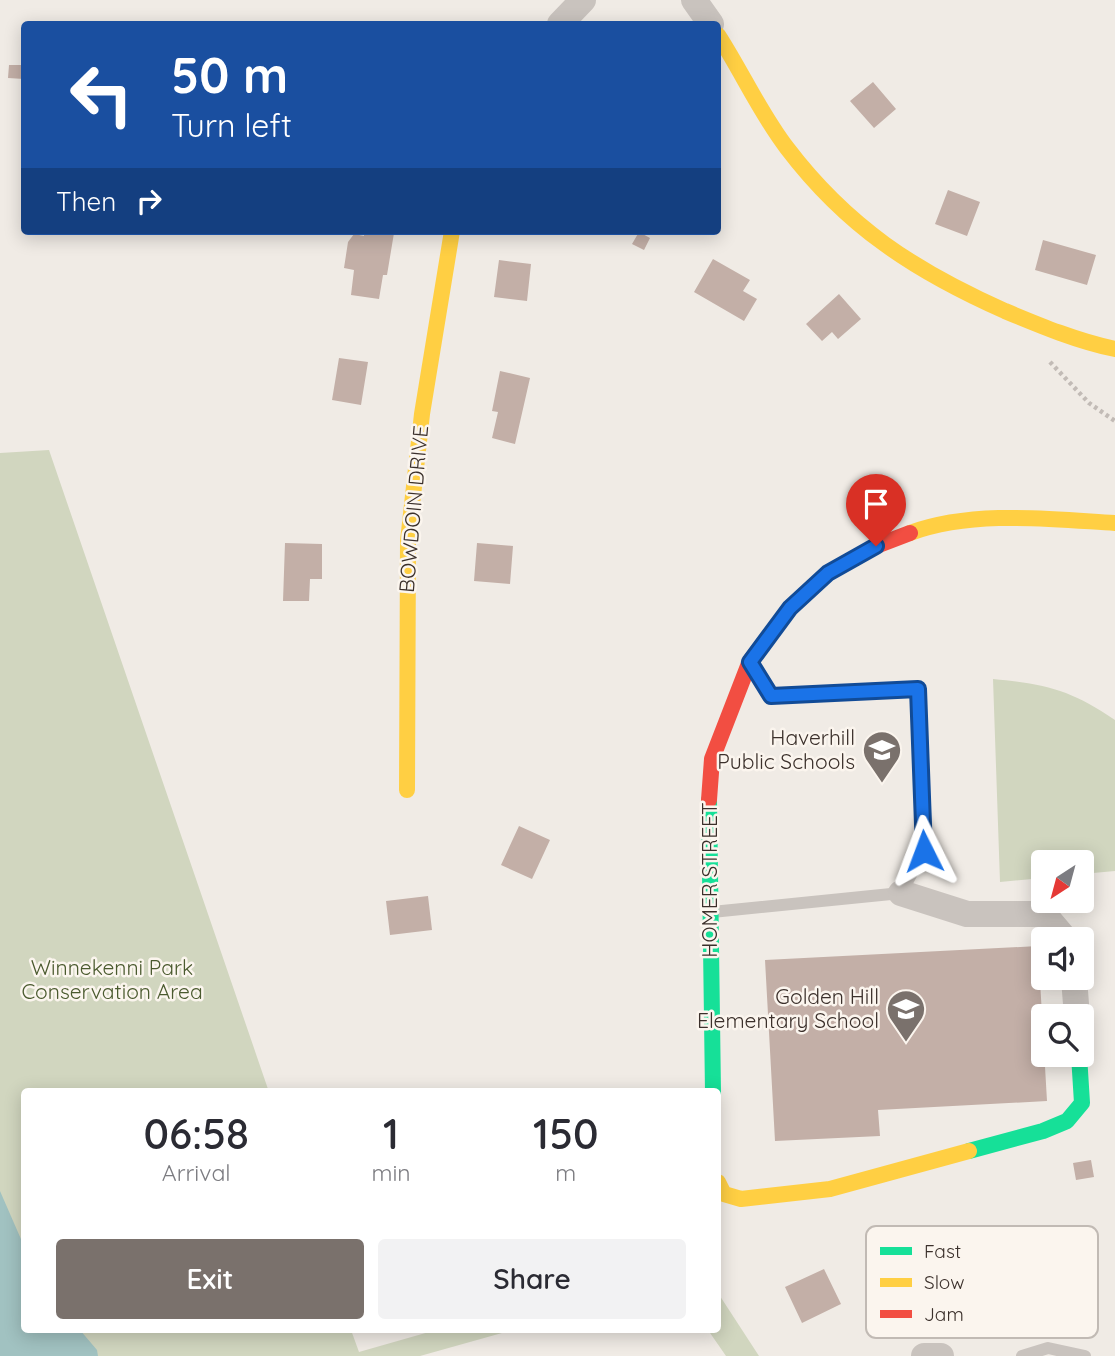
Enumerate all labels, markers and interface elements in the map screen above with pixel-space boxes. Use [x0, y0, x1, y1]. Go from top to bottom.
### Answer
text: 50 m [171, 44, 288, 105]
icon: left [56, 49, 147, 140]
text: Turn left [171, 105, 292, 145]
icon: right [130, 182, 168, 220]
text: Then [56, 185, 116, 218]
street label: BOWDOIN DRIVE [393, 424, 433, 594]
pin [846, 474, 906, 546]
icon: arrive [857, 485, 895, 523]
place label: Haverhill Public Schools [717, 724, 855, 774]
school or university icon: Haverhill Public Schools [861, 729, 903, 784]
street label: HOMER STREET [696, 802, 722, 958]
position arrow [887, 814, 961, 888]
north arrow [1031, 850, 1094, 914]
map controls [1031, 850, 1094, 1067]
button: sound [1031, 927, 1094, 990]
park label: Winnekenni Park Conservation Area [21, 954, 203, 1004]
place label: Golden Hill Elementary School [697, 983, 879, 1033]
school or university icon: Golden Hill Elementary School [885, 988, 927, 1043]
button: search [1031, 1004, 1094, 1067]
text: 06:58 [143, 1107, 249, 1160]
text: 1 [383, 1107, 399, 1160]
text: 150 [533, 1107, 598, 1160]
text: Arrival [162, 1158, 231, 1187]
text: min [371, 1158, 411, 1187]
text: m [555, 1158, 576, 1187]
legend [866, 1226, 1098, 1338]
button: Exit [56, 1239, 364, 1319]
button: Share [378, 1239, 686, 1319]
text: Fast [924, 1239, 961, 1263]
text: Slow [924, 1270, 965, 1294]
text: Jam [924, 1302, 964, 1326]

